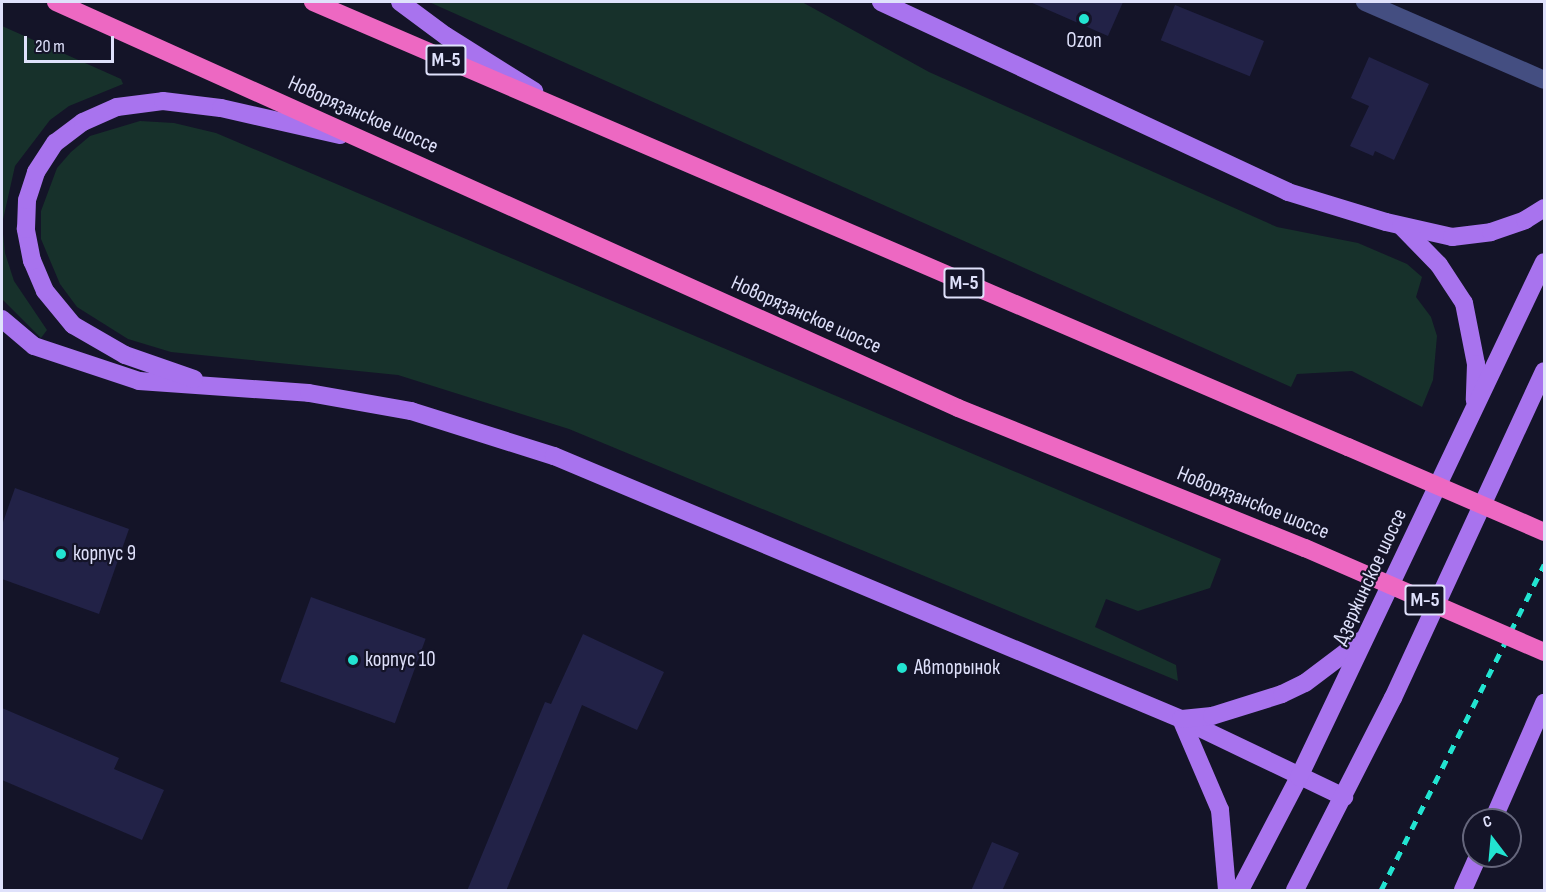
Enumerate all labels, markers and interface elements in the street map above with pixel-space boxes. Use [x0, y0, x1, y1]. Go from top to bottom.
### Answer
marker: Ozon [1077, 12, 1091, 26]
scale bar [27, 24, 117, 62]
place label: Ozon [1066, 28, 1102, 54]
text: 20 m [35, 36, 65, 57]
road number: М-5 [425, 43, 467, 77]
street label: Новорязанское шоссе [284, 71, 442, 159]
road number: М-5 [943, 266, 985, 300]
street label: Новорязанское шоссе [727, 271, 885, 359]
street label: Новорязанское шоссе [1173, 461, 1333, 545]
street label: Дзержинское шоссе [1327, 505, 1413, 649]
place label: корпус 9 [73, 541, 136, 567]
marker: корпус 9 [54, 547, 68, 561]
road number: М-5 [1404, 583, 1446, 617]
place label: корпус 10 [365, 647, 436, 673]
marker: корпус 10 [346, 653, 360, 667]
place label: Авторынок [914, 655, 1000, 681]
marker: Авторынок [895, 661, 909, 675]
north arrow [1462, 808, 1522, 868]
text: С [1481, 812, 1494, 832]

